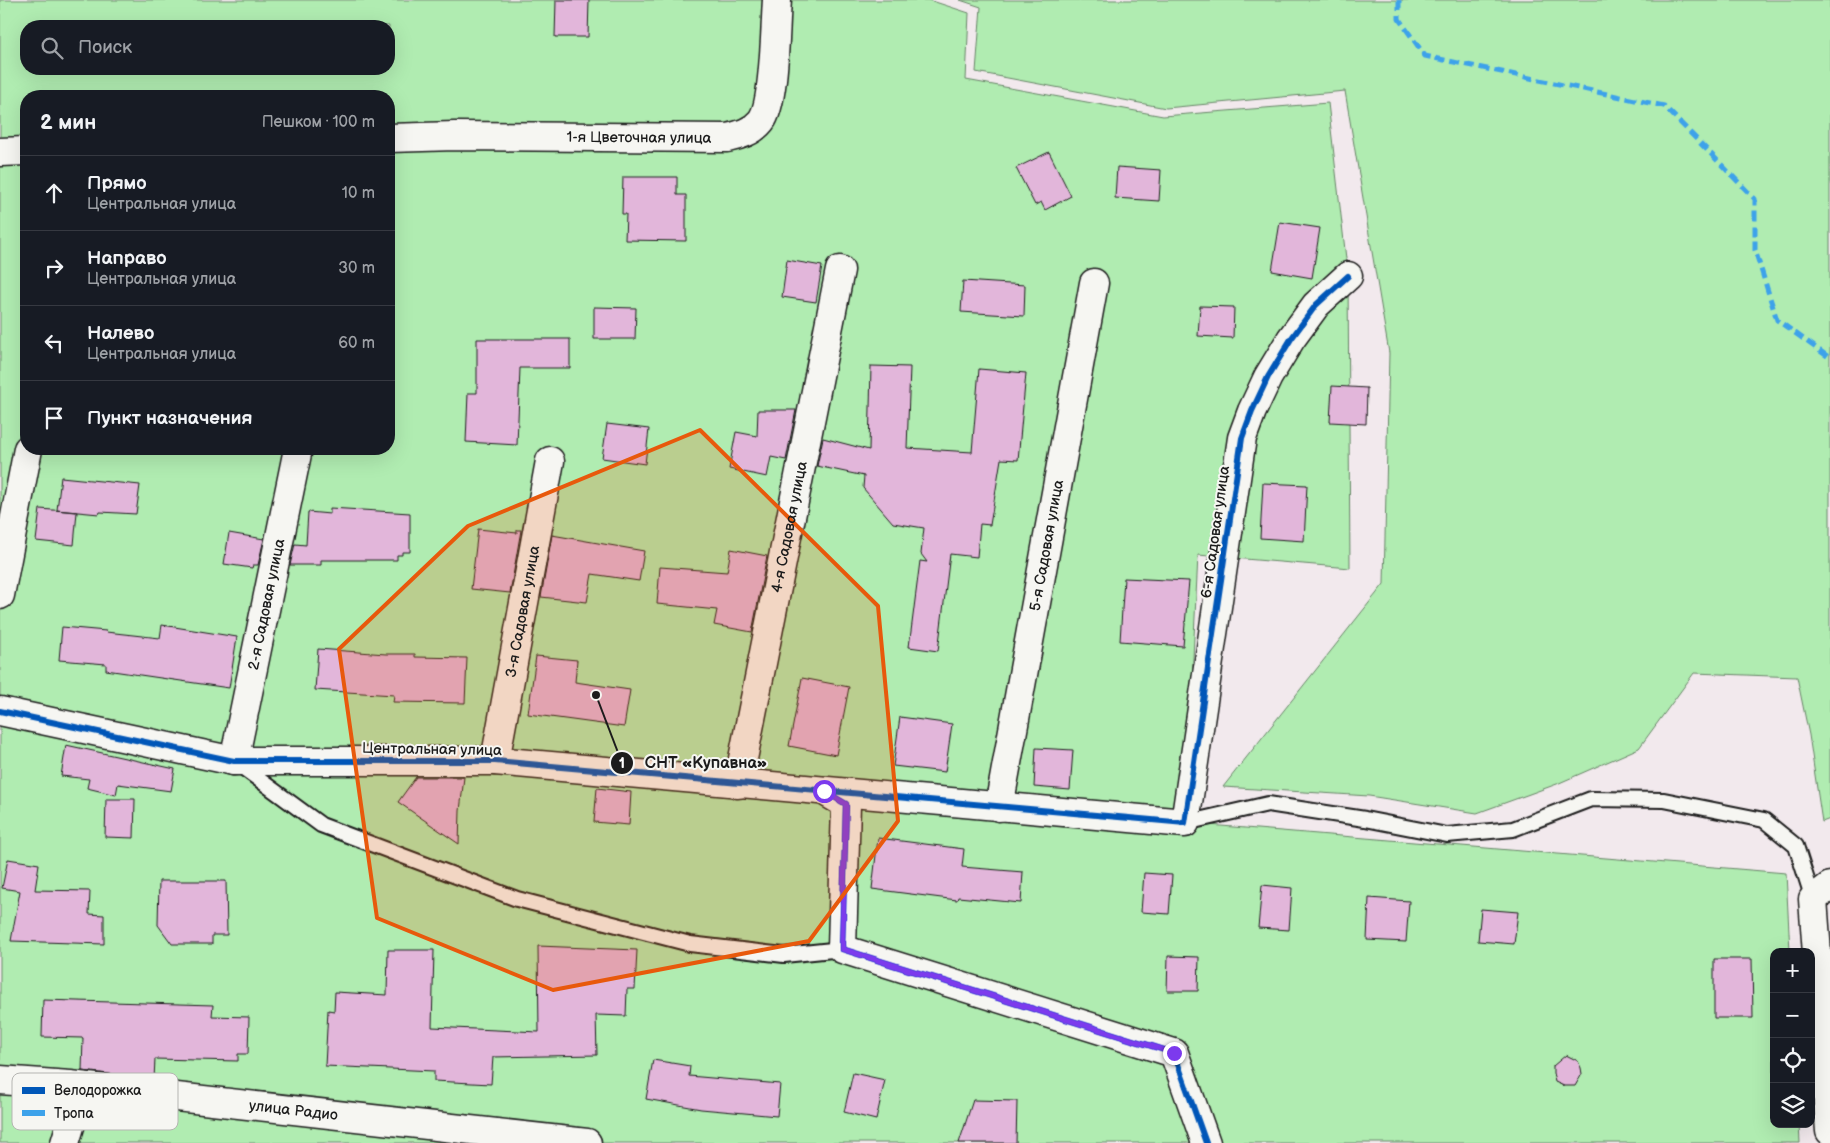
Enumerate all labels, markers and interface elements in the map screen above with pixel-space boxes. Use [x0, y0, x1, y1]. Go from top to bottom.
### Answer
search box [20, 20, 395, 75]
icon: search [38, 34, 66, 62]
text: Поиск [78, 36, 132, 59]
text: 2 мин [40, 110, 96, 135]
text: Пешком · 100 m [262, 113, 375, 132]
street label: 1-я Цветочная улица [566, 128, 712, 148]
text: Прямо [87, 172, 147, 195]
icon: ahead [40, 179, 68, 207]
text: 10 m [342, 184, 375, 203]
text: Центральная улица [87, 195, 236, 214]
text: Направо [87, 247, 167, 270]
icon: right [40, 254, 68, 282]
text: 30 m [338, 259, 375, 278]
text: Центральная улица [87, 270, 236, 289]
text: Налево [87, 322, 154, 345]
icon: left [40, 329, 68, 357]
text: 60 m [338, 334, 375, 353]
text: Центральная улица [87, 345, 236, 364]
icon: arrive [40, 404, 68, 432]
text: Пункт назначения [87, 407, 252, 430]
street label: 4-я Садовая улица [767, 460, 812, 595]
street label: 6-я Садовая улица [1197, 464, 1234, 600]
street label: 5-я Садовая улица [1026, 478, 1068, 613]
street label: 2-я Садовая улица [244, 537, 289, 672]
street label: 3-я Садовая улица [501, 544, 544, 679]
street label: Центральная улица [362, 739, 502, 760]
callout: СНТ «Купавна» [610, 747, 777, 778]
text: 1 [619, 754, 625, 773]
text: СНТ «Купавна» [645, 754, 767, 773]
route start [813, 780, 836, 803]
map controls [1770, 948, 1815, 1128]
button: + [1770, 948, 1815, 993]
button: − [1770, 993, 1815, 1038]
button: locate [1770, 1038, 1815, 1083]
route end [1163, 1042, 1186, 1065]
legend [12, 1073, 178, 1130]
text: Велодорожка [54, 1082, 142, 1099]
button: layers [1770, 1083, 1815, 1128]
street label: улица Радио [248, 1096, 339, 1125]
text: Тропа [54, 1105, 94, 1122]

